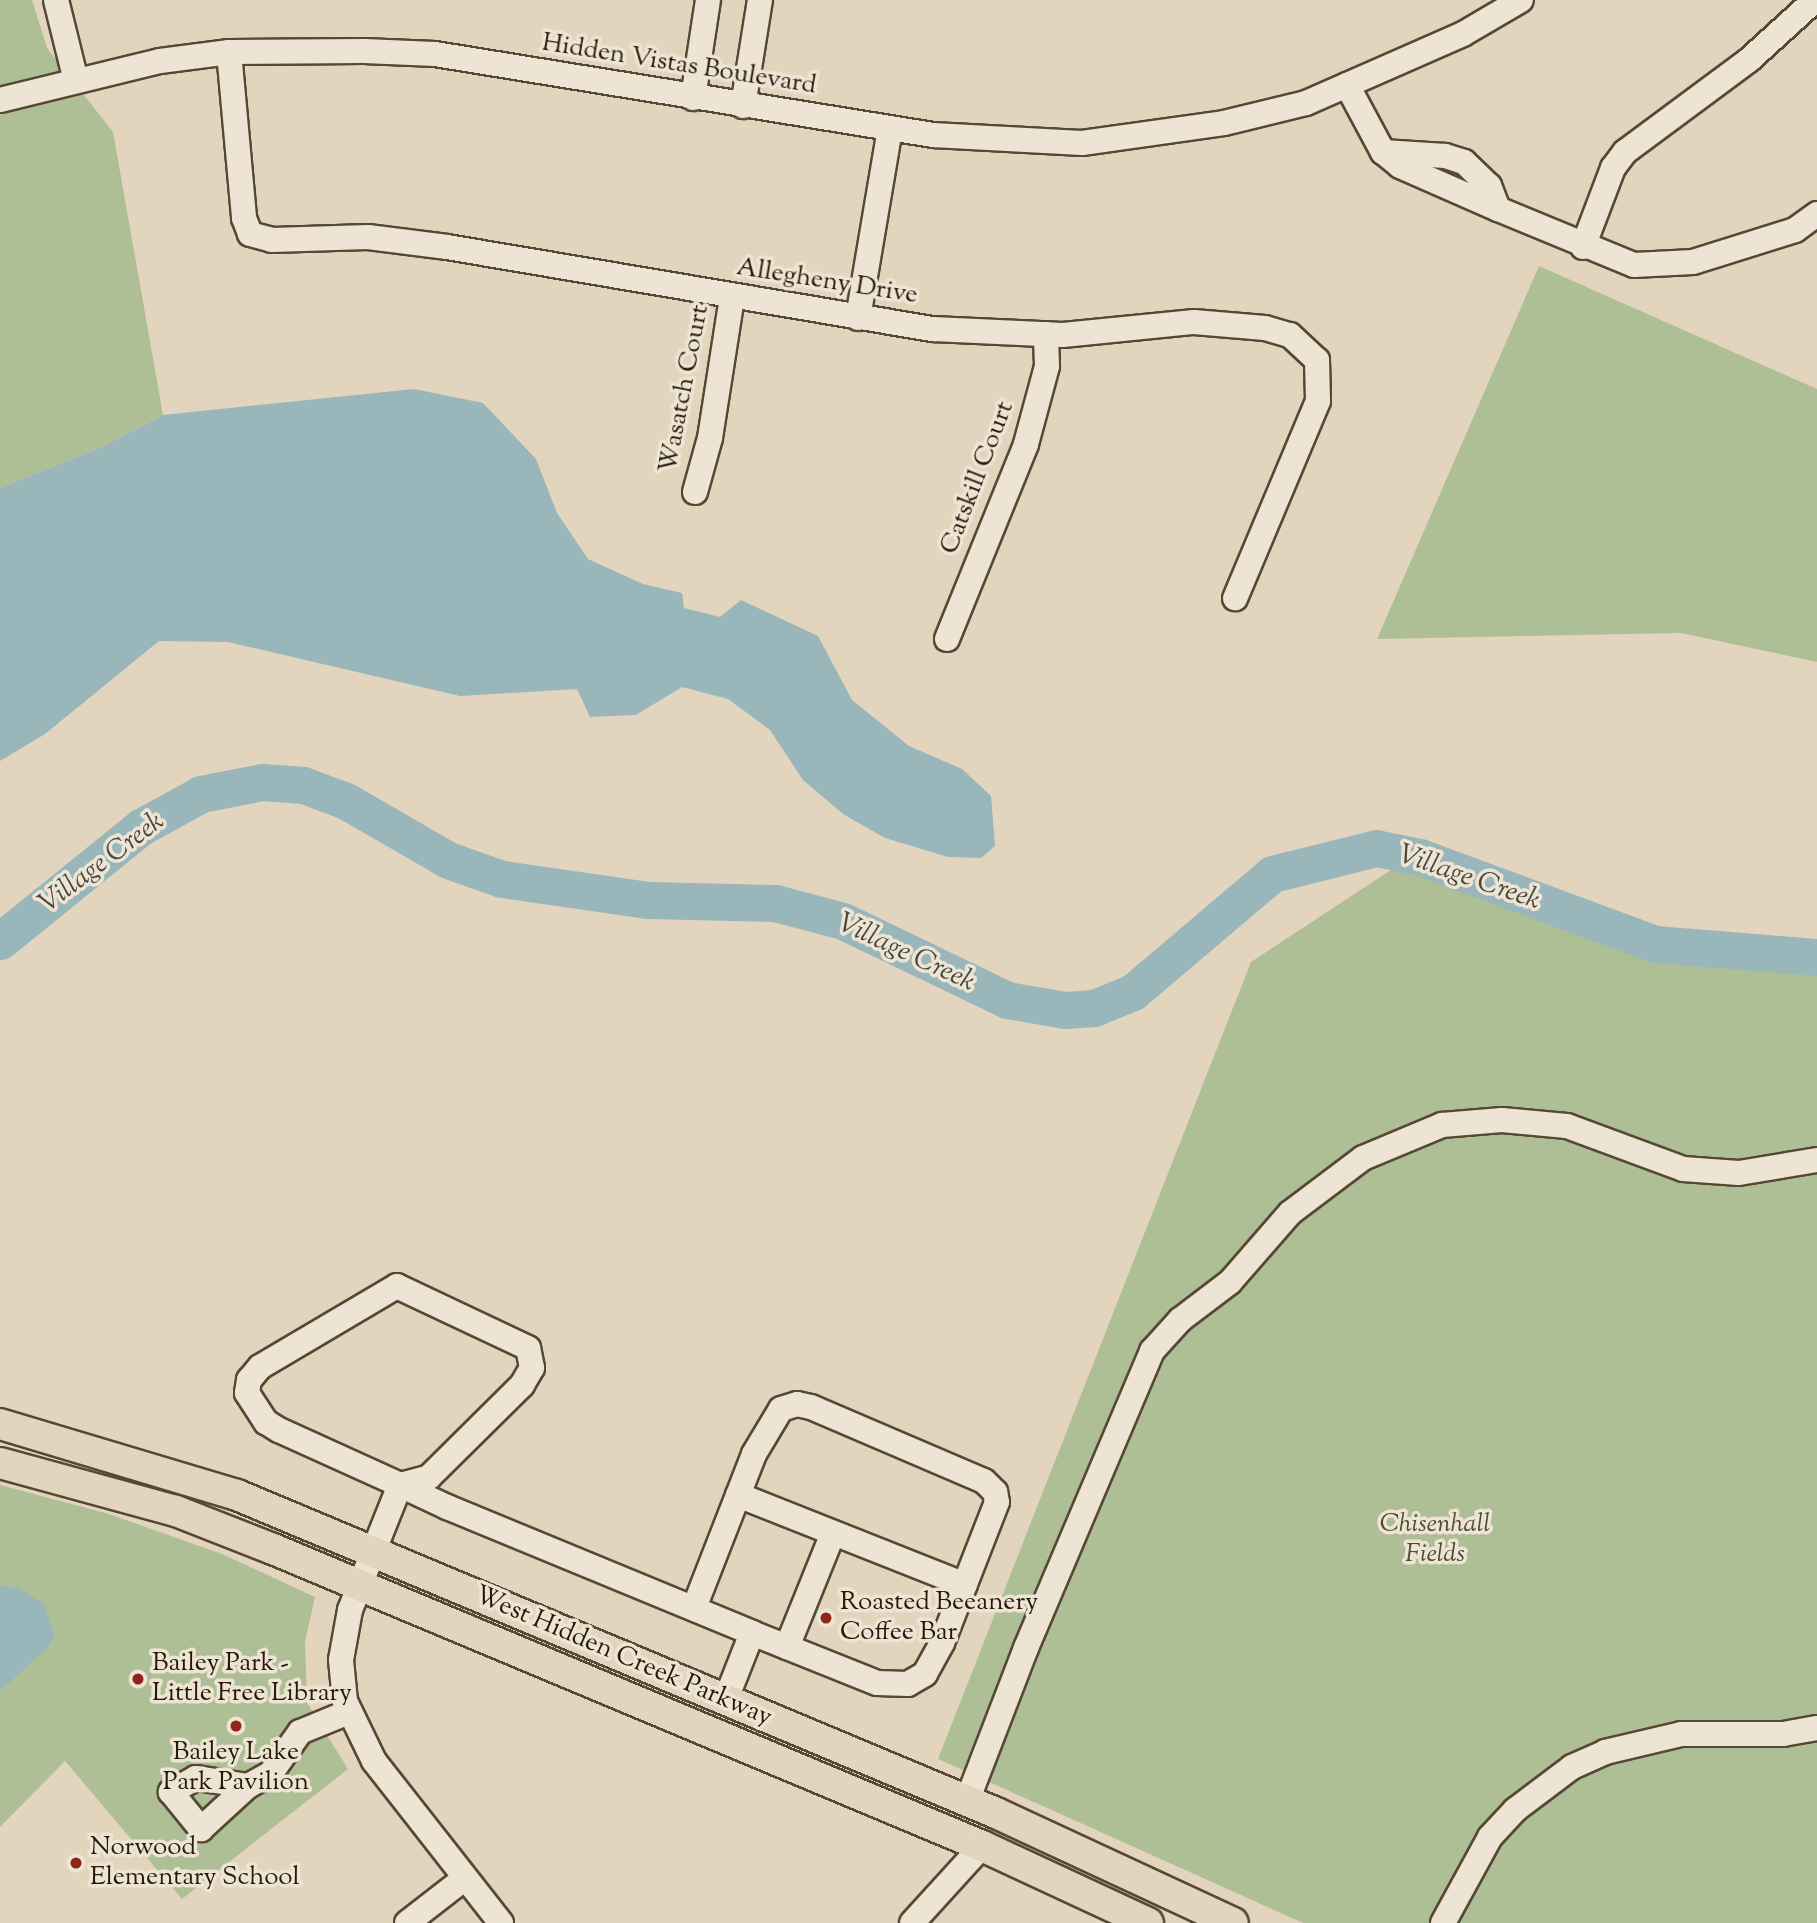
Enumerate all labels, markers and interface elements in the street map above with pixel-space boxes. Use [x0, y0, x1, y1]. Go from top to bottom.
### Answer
street label: Hidden Vistas Boulevard [540, 28, 818, 102]
street label: Allegheny Drive [734, 252, 920, 312]
street label: Wasatch Court [653, 302, 717, 476]
street label: Catskill Court [935, 397, 1021, 559]
water label: Village Creek [33, 805, 171, 921]
water label: Village Creek [1394, 838, 1544, 918]
water label: Village Creek [832, 907, 980, 999]
park label: Chisenhall Fields [1380, 1509, 1490, 1570]
street label: West Hidden Creek Parkway [470, 1580, 776, 1734]
place label: Roasted Beeanery Coffee Bar [840, 1587, 1038, 1648]
marker: Roasted Beeanery Coffee Bar [818, 1610, 834, 1626]
place label: Bailey Park - Little Free Library [152, 1648, 352, 1710]
marker: Bailey Park - Little Free Library [130, 1671, 146, 1687]
marker: Bailey Lake Park Pavilion [228, 1718, 244, 1734]
place label: Bailey Lake Park Pavilion [163, 1737, 309, 1798]
place label: Norwood Elementary School [90, 1832, 300, 1894]
marker: Norwood Elementary School [68, 1855, 84, 1871]

